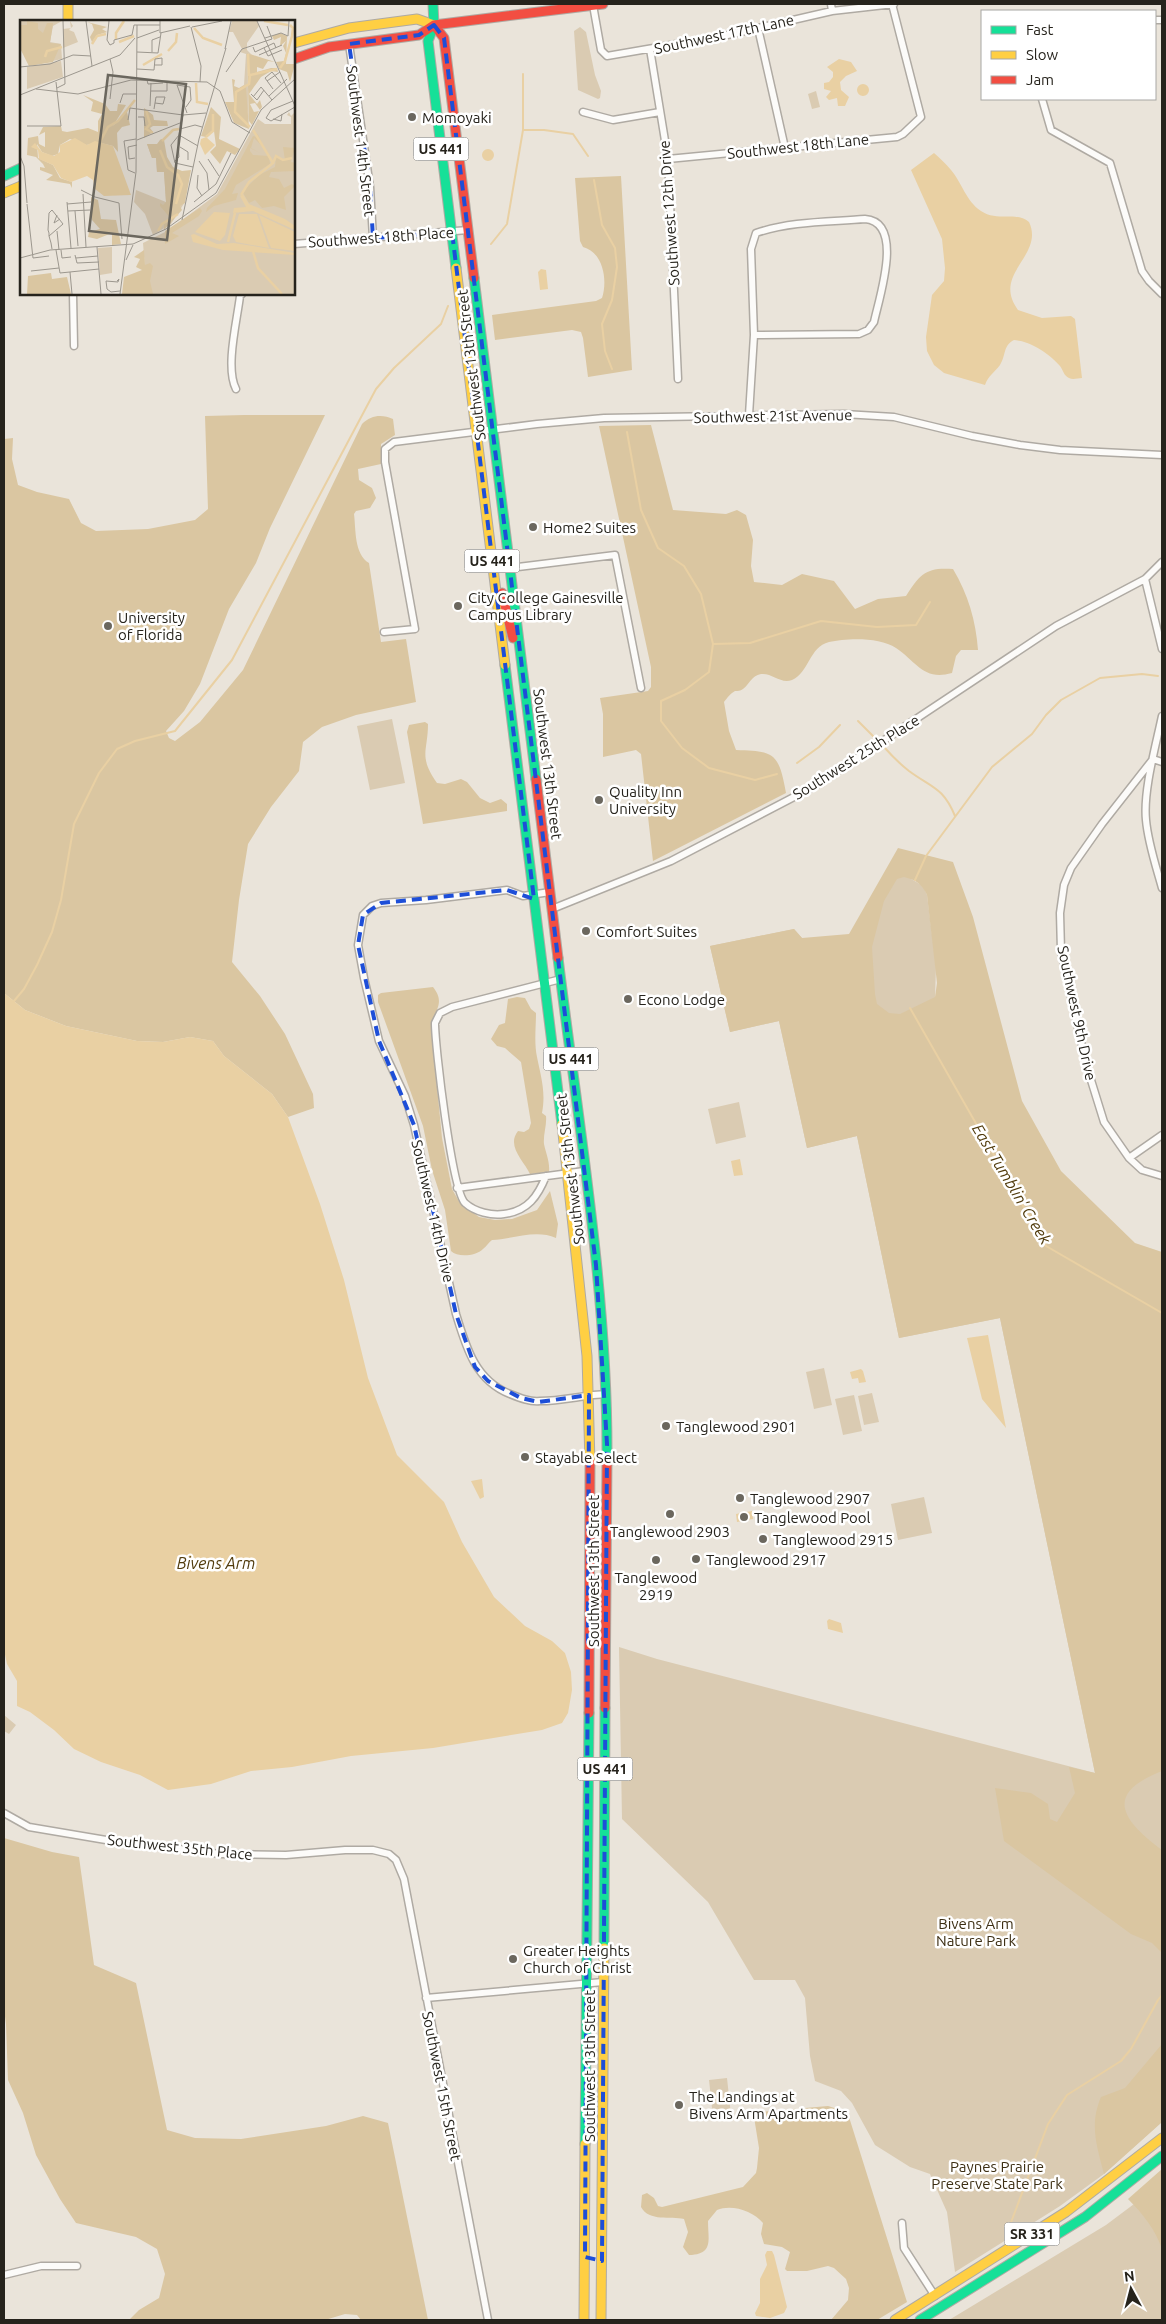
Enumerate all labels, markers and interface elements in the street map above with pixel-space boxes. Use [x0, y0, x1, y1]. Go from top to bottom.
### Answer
legend [981, 10, 1156, 100]
street label: Southwest 17th Lane [653, 11, 795, 57]
inset map [20, 20, 295, 295]
text: Fast [1026, 21, 1054, 38]
text: Slow [1026, 46, 1059, 63]
street label: Southwest 14th Street [343, 64, 379, 218]
text: Jam [1026, 71, 1054, 88]
place label: Momoyaki [422, 109, 492, 126]
marker: Momoyaki [406, 111, 418, 123]
street label: Southwest 18th Lane [726, 130, 870, 162]
road number: US 441 [414, 138, 468, 160]
street label: Southwest 12th Drive [655, 140, 683, 286]
street label: Southwest 18th Place [308, 223, 454, 251]
street label: Southwest 13th Street [453, 288, 489, 442]
street label: Southwest 21st Avenue [694, 406, 852, 426]
place label: Home2 Suites [543, 519, 636, 536]
marker: Home2 Suites [527, 521, 539, 533]
road number: US 441 [464, 550, 520, 572]
place label: City College Gainesville Campus Library [468, 589, 624, 623]
marker: City College Gainesville Campus Library [452, 600, 464, 612]
place label: University of Florida [118, 609, 185, 643]
marker: University of Florida [102, 620, 114, 632]
street label: Southwest 13th Street [530, 687, 566, 841]
street label: Southwest 25th Place [790, 711, 922, 803]
place label: Quality Inn University [609, 783, 682, 817]
marker: Quality Inn University [593, 794, 605, 806]
place label: Comfort Suites [596, 923, 697, 940]
marker: Comfort Suites [580, 925, 592, 937]
street label: Southwest 9th Drive [1054, 944, 1100, 1082]
place label: Econo Lodge [638, 991, 725, 1008]
marker: Econo Lodge [622, 993, 634, 1005]
road number: US 441 [544, 1048, 598, 1070]
street label: Southwest 13th Street [552, 1092, 588, 1246]
water label: East Tumblin' Creek [969, 1121, 1055, 1248]
street label: Southwest 14th Drive [408, 1138, 458, 1284]
place label: Tanglewood 2901 [676, 1418, 796, 1435]
marker: Tanglewood 2901 [660, 1420, 672, 1432]
place label: Stayable Select [535, 1449, 637, 1466]
marker: Stayable Select [519, 1451, 531, 1463]
place label: Tanglewood 2907 [750, 1490, 870, 1507]
marker: Tanglewood 2907 [734, 1492, 746, 1504]
street label: Southwest 13th Street [585, 1495, 602, 1647]
marker: Tanglewood 2903 [664, 1508, 676, 1520]
place label: Tanglewood Pool [754, 1509, 871, 1526]
marker: Tanglewood Pool [738, 1511, 750, 1523]
place label: Tanglewood 2903 [610, 1523, 730, 1540]
place label: Tanglewood 2915 [773, 1531, 893, 1548]
marker: Tanglewood 2915 [757, 1533, 769, 1545]
place label: Tanglewood 2917 [706, 1551, 826, 1568]
marker: Tanglewood 2917 [690, 1553, 702, 1565]
water label: Bivens Arm [177, 1554, 255, 1572]
marker: Tanglewood 2919 [650, 1554, 662, 1566]
place label: Tanglewood 2919 [615, 1569, 697, 1603]
road number: US 441 [578, 1758, 632, 1780]
street label: Southwest 35th Place [106, 1831, 254, 1863]
park label: Bivens Arm Nature Park [936, 1915, 1016, 1949]
place label: Greater Heights Church of Christ [523, 1942, 631, 1976]
marker: Greater Heights Church of Christ [507, 1953, 519, 1965]
street label: Southwest 13th Street [581, 1990, 598, 2142]
street label: Southwest 15th Street [419, 2010, 465, 2162]
place label: The Landings at Bivens Arm Apartments [689, 2088, 848, 2122]
marker: The Landings at Bivens Arm Apartments [673, 2099, 685, 2111]
park label: Paynes Prairie Preserve State Park [931, 2158, 1063, 2192]
road number: SR 331 [1004, 2222, 1060, 2246]
north arrow [1106, 2264, 1156, 2314]
text: N [1123, 2268, 1136, 2285]

